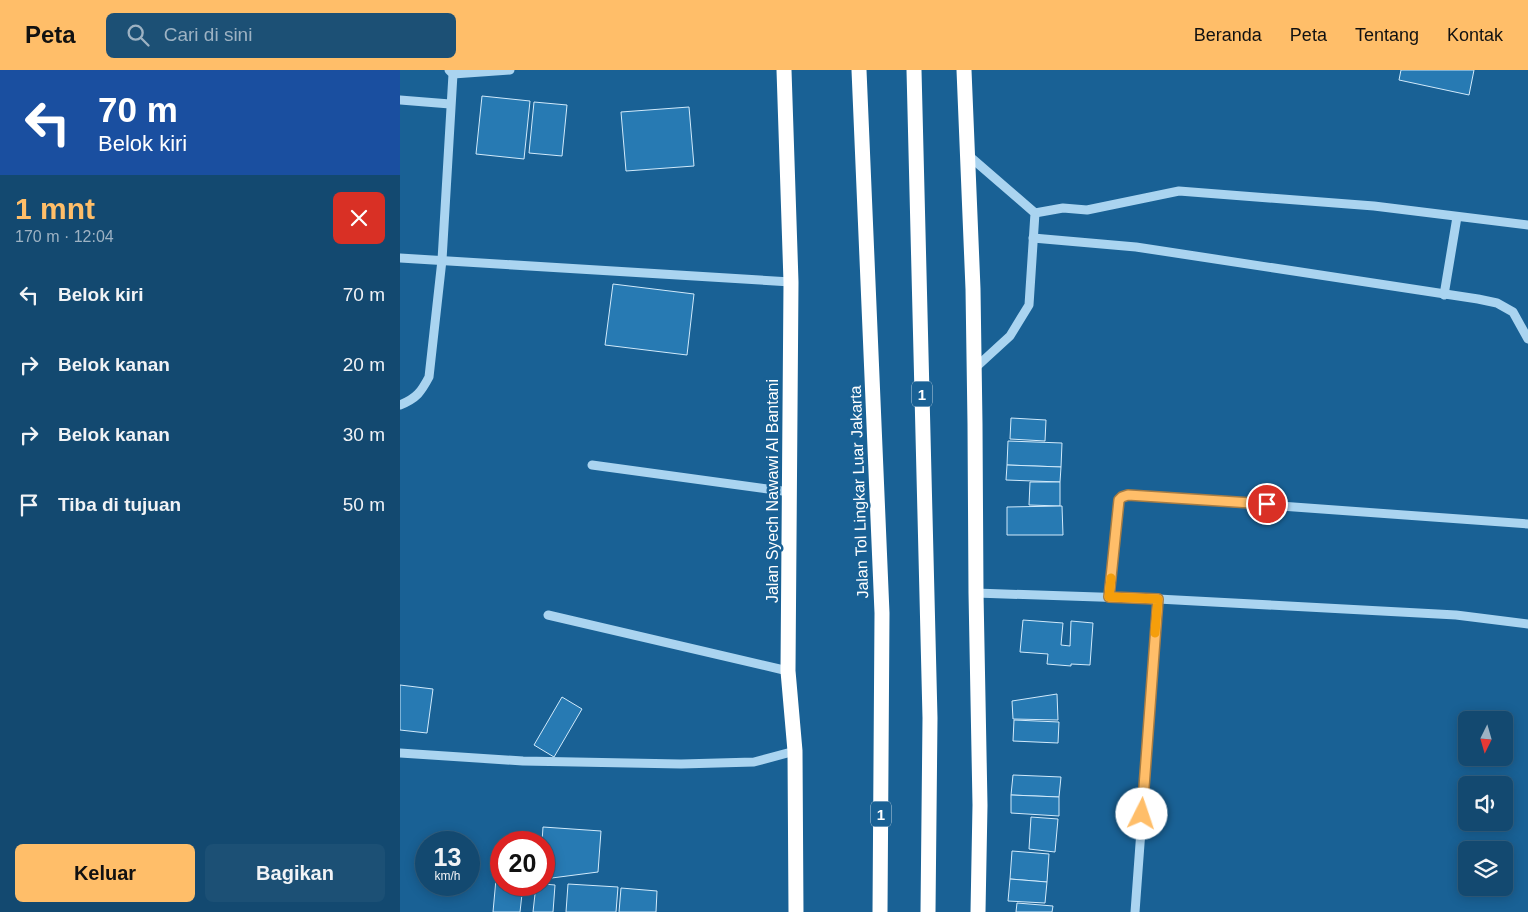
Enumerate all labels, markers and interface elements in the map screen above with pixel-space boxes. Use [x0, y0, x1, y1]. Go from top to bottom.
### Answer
search box [106, 13, 456, 58]
text: Peta [25, 21, 76, 48]
icon: search [124, 21, 152, 49]
text: Cari di sini [164, 24, 252, 45]
text: Beranda [1194, 25, 1262, 45]
text: Peta [1290, 25, 1327, 45]
text: Tentang [1355, 25, 1419, 45]
text: Kontak [1447, 25, 1503, 45]
icon: left [15, 90, 80, 155]
text: 70 m [98, 90, 178, 129]
text: Belok kiri [98, 131, 187, 156]
text: 1 mnt [15, 192, 95, 225]
button: close [333, 192, 385, 244]
text: 170 m · 12:04 [15, 228, 114, 245]
icon: left [15, 281, 43, 309]
text: Belok kiri [58, 284, 144, 305]
text: 70 m [343, 284, 385, 305]
icon: right [15, 351, 43, 379]
text: Belok kanan [58, 354, 170, 375]
text: 20 m [343, 354, 385, 375]
street label: Jalan Syech Nawawi Al Bantani [764, 379, 781, 603]
road number: 1 [912, 382, 932, 406]
street label: Jalan Tol Lingkar Luar Jakarta [847, 385, 871, 599]
icon: right [15, 421, 43, 449]
text: Belok kanan [58, 424, 170, 445]
text: 30 m [343, 424, 385, 445]
pin [1246, 483, 1288, 525]
icon: arrive [1253, 490, 1281, 518]
icon: arrive [15, 491, 43, 519]
text: Tiba di tujuan [58, 494, 181, 515]
text: 50 m [343, 494, 385, 515]
north arrow [1458, 711, 1512, 766]
map controls [1458, 711, 1513, 896]
button: sound [1458, 776, 1513, 831]
position arrow [1115, 787, 1167, 839]
road number: 1 [871, 802, 891, 826]
speed limit sign: 20 [490, 831, 555, 896]
button: layers [1458, 841, 1513, 896]
text: 13 [434, 843, 461, 871]
button: Keluar [15, 844, 195, 902]
button: Bagikan [205, 844, 385, 902]
text: km/h [434, 869, 461, 883]

